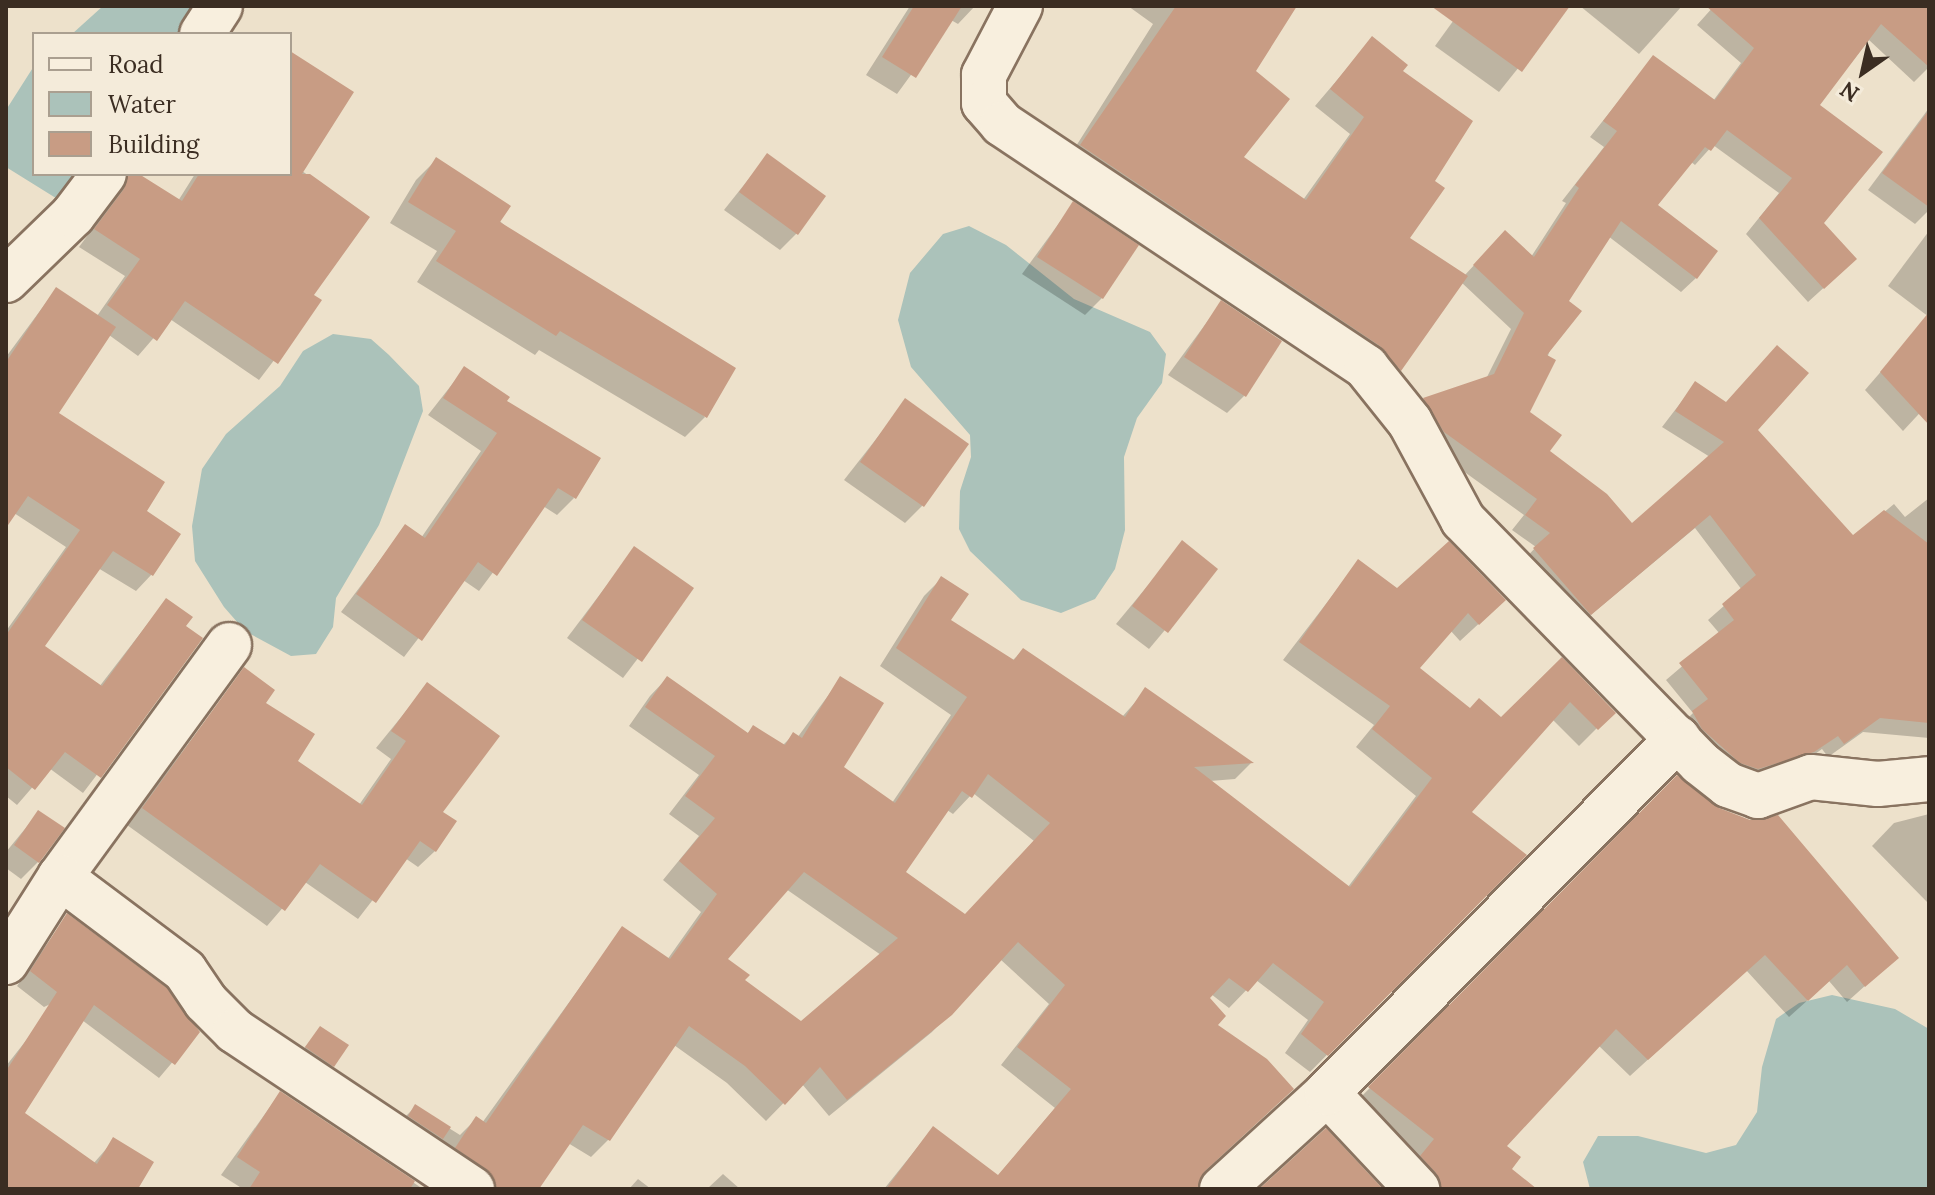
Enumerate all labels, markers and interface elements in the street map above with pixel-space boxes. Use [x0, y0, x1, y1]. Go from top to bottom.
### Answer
legend [32, 32, 292, 176]
north arrow [1823, 32, 1903, 112]
text: Road [108, 49, 164, 80]
text: N [1835, 76, 1864, 108]
text: Water [108, 89, 176, 120]
text: Building [108, 129, 199, 160]

